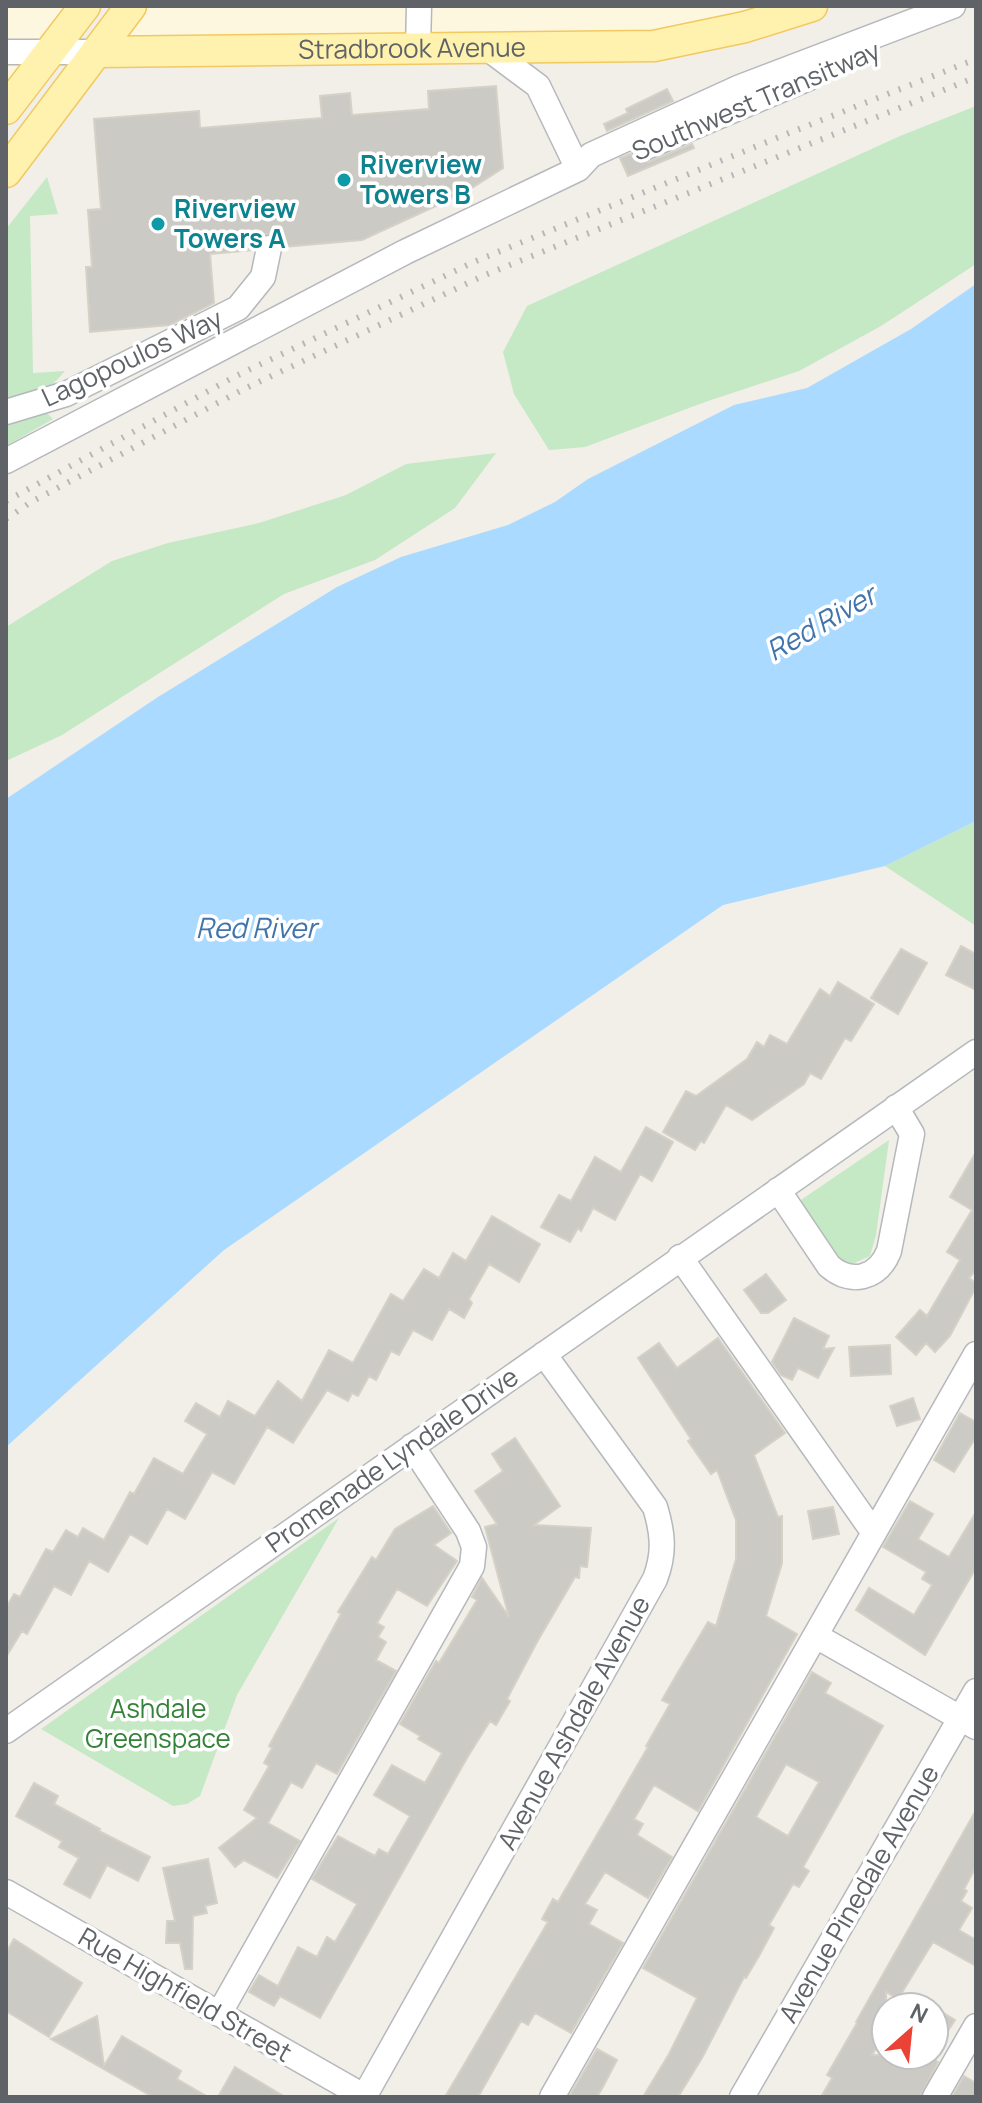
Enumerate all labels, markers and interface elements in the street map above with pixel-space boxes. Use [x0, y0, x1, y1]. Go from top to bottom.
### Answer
street label: Stradbrook Avenue [298, 28, 526, 67]
street label: Southwest Transitway [626, 31, 885, 169]
place label: Riverview Towers B [360, 146, 482, 212]
marker: Riverview Towers B [335, 171, 353, 189]
place label: Riverview Towers A [174, 190, 296, 256]
marker: Riverview Towers A [149, 215, 167, 233]
street label: Lagopoulos Way [35, 299, 228, 415]
water label: Red River [759, 574, 886, 669]
water label: Red River [196, 908, 320, 946]
street label: Promenade Lyndale Drive [258, 1358, 525, 1560]
street label: Avenue Ashdale Avenue [488, 1589, 658, 1856]
park label: Ashdale Greenspace [85, 1690, 231, 1756]
street label: Avenue Pinedale Avenue [770, 1758, 947, 2029]
street label: Rue Highfield Street [72, 1918, 299, 2070]
north arrow [870, 1991, 950, 2071]
text: N [905, 1996, 933, 2030]

